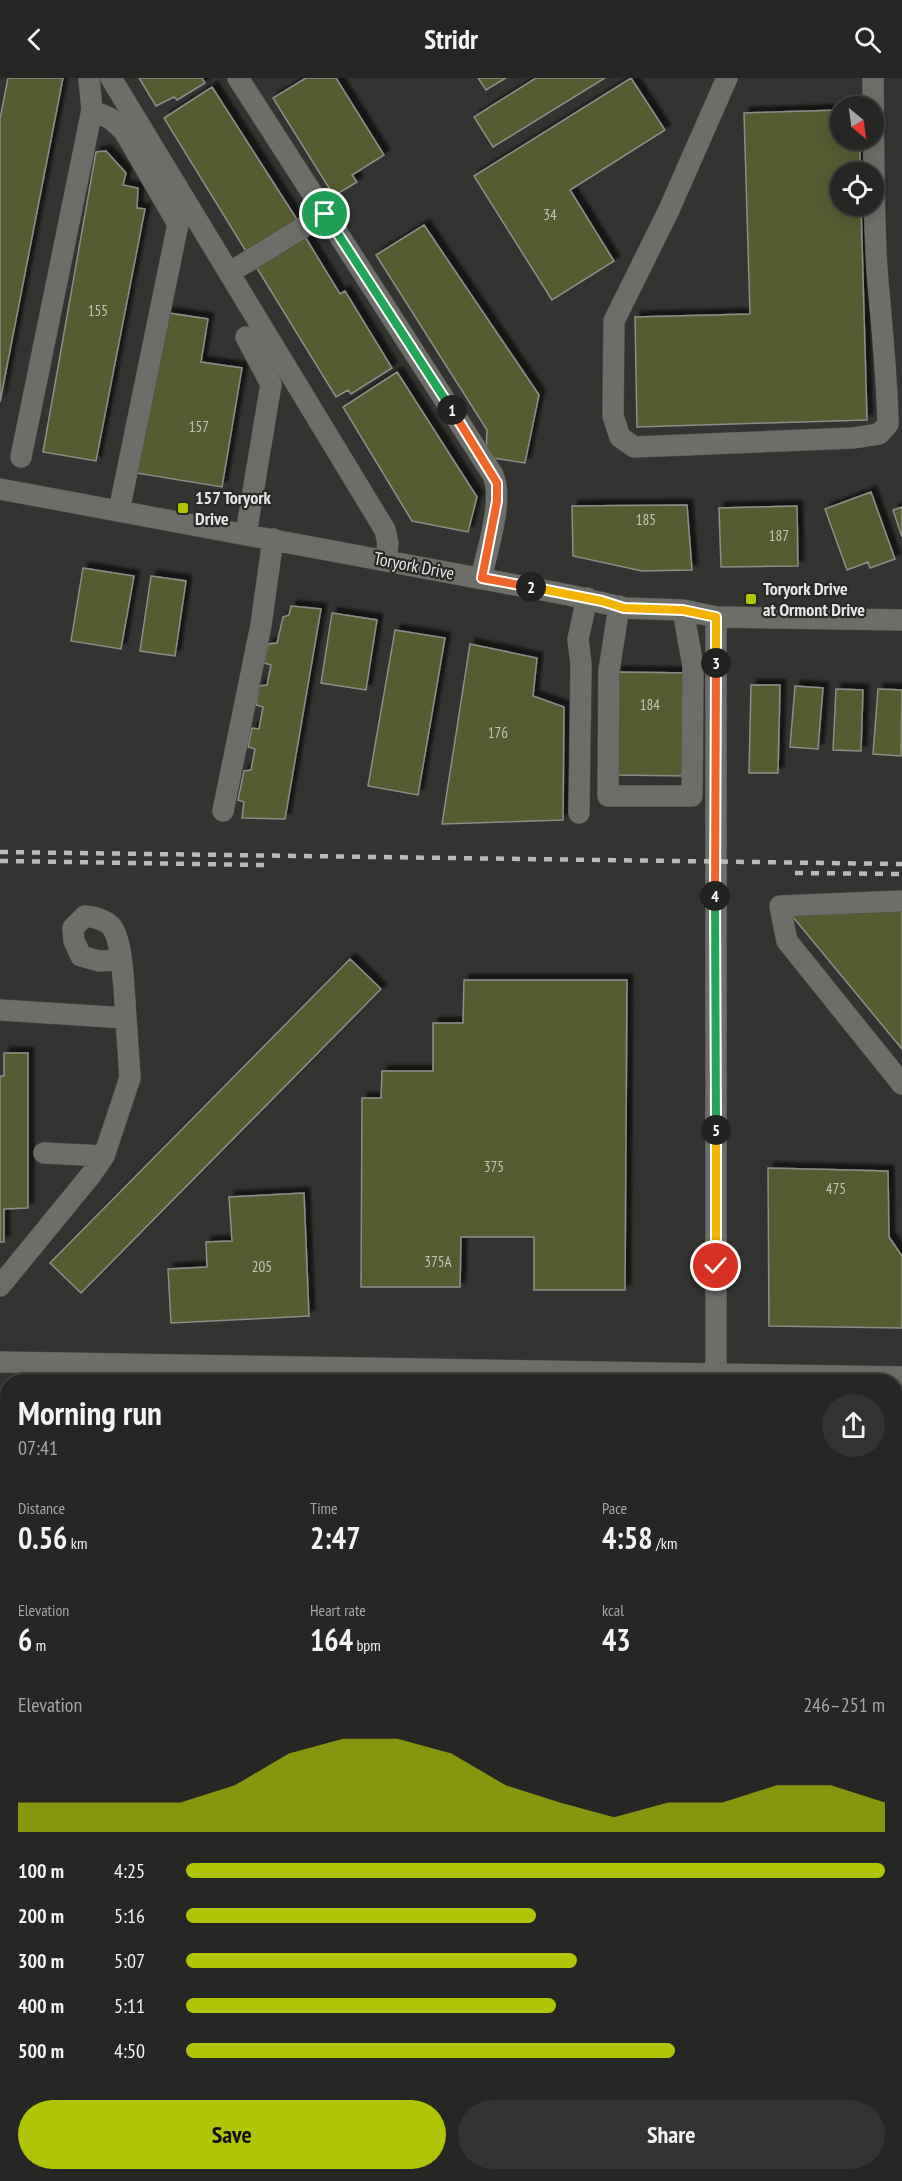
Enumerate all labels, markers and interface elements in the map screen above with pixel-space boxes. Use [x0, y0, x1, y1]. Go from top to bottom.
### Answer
text: Stridr [424, 22, 478, 56]
icon: back [18, 23, 51, 56]
icon: search [851, 23, 884, 56]
north arrow [830, 96, 884, 150]
map controls [830, 96, 884, 216]
button: locate [830, 162, 884, 216]
pin [299, 188, 350, 239]
icon: arrive [308, 197, 341, 230]
house number: 34 [543, 205, 557, 224]
house number: 155 [88, 301, 108, 320]
pin: 1 [437, 395, 467, 425]
text: 1 [448, 400, 456, 420]
house number: 157 [189, 417, 209, 436]
place label: 157 Toryork Drive [195, 486, 271, 530]
marker: 157 Toryork Drive [176, 501, 190, 515]
house number: 185 [636, 510, 656, 529]
house number: 187 [769, 526, 789, 545]
street label: Toryork Drive [372, 546, 456, 585]
pin: 2 [516, 572, 546, 602]
text: 2 [527, 577, 535, 597]
place label: Toryork Drive at Ormont Drive [763, 577, 865, 621]
marker: Toryork Drive at Ormont Drive [744, 592, 758, 606]
pin: 3 [701, 648, 731, 678]
text: 3 [712, 653, 720, 673]
house number: 184 [640, 695, 660, 714]
house number: 176 [488, 723, 508, 742]
pin: 4 [700, 881, 730, 911]
text: 4 [711, 886, 719, 906]
pin: 5 [701, 1115, 731, 1145]
text: 5 [712, 1120, 720, 1140]
house number: 375 [484, 1157, 504, 1176]
house number: 475 [826, 1179, 846, 1198]
pin [690, 1240, 741, 1291]
icon: check [699, 1249, 732, 1282]
house number: 375A [424, 1252, 453, 1271]
house number: 205 [252, 1257, 272, 1276]
text: Morning run [18, 1391, 162, 1434]
button: share [822, 1394, 885, 1457]
text: 07:41 [18, 1435, 58, 1461]
text: Distance [18, 1498, 65, 1518]
text: Time [310, 1498, 338, 1518]
text: Pace [602, 1498, 627, 1518]
text: 0.56 [18, 1518, 67, 1557]
text: 2:47 [310, 1518, 361, 1557]
text: 4:58 [602, 1518, 653, 1557]
text: km [67, 1533, 87, 1553]
text: /km [653, 1533, 677, 1553]
text: Elevation [18, 1600, 69, 1620]
text: Heart rate [310, 1600, 366, 1620]
text: kcal [602, 1600, 624, 1620]
text: 6 [18, 1620, 32, 1659]
text: 164 [310, 1620, 353, 1659]
text: 43 [602, 1620, 631, 1659]
text: m [32, 1635, 46, 1655]
text: bpm [353, 1635, 381, 1655]
text: Elevation [18, 1692, 82, 1718]
text: 246–251 m [803, 1692, 885, 1718]
text: 100 m [18, 1858, 64, 1884]
text: 4:25 [114, 1858, 145, 1884]
text: 200 m [18, 1903, 64, 1929]
text: 5:16 [114, 1903, 145, 1929]
text: 300 m [18, 1948, 64, 1974]
text: 5:07 [114, 1948, 145, 1974]
text: 400 m [18, 1993, 64, 2019]
text: 5:11 [114, 1993, 145, 2019]
text: 500 m [18, 2038, 64, 2064]
text: 4:50 [114, 2038, 145, 2064]
button: Save [18, 2100, 446, 2169]
button: Share [458, 2100, 885, 2169]

